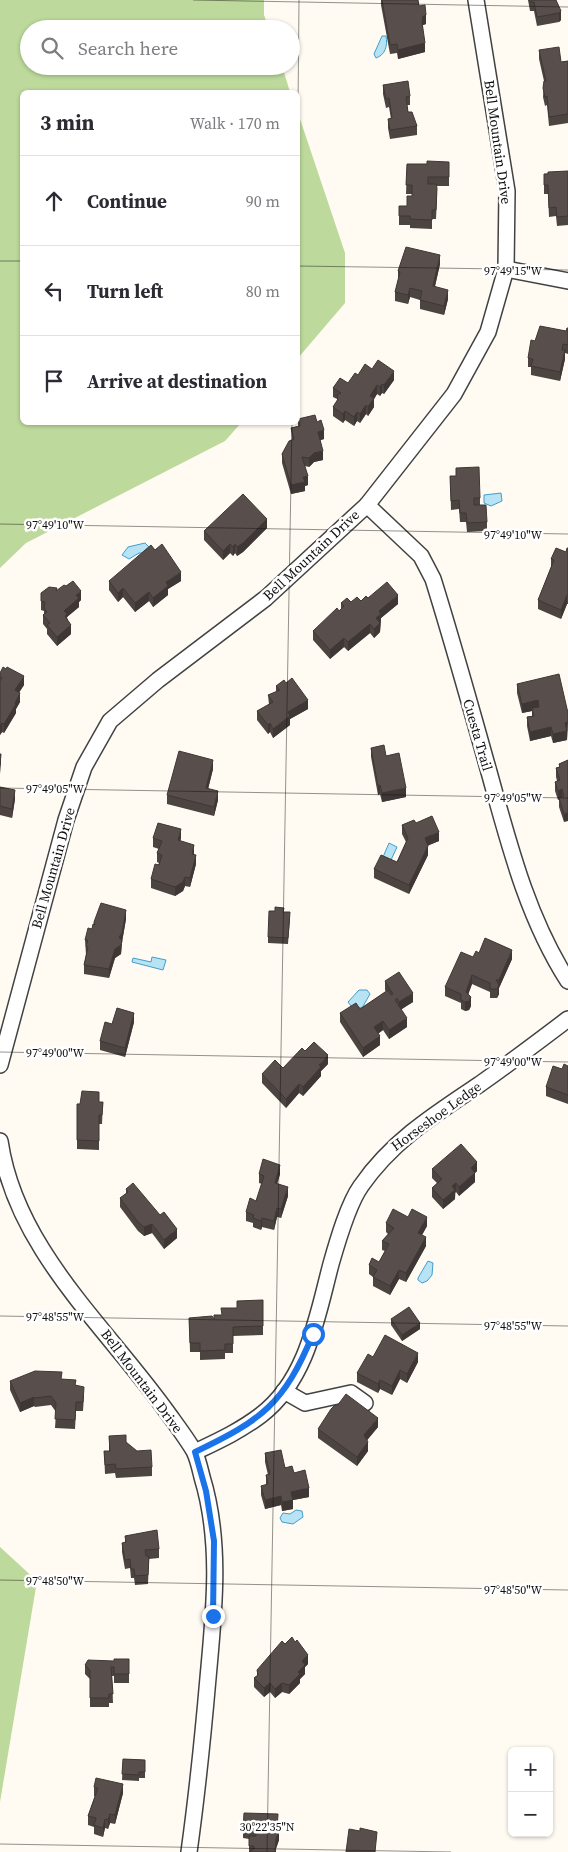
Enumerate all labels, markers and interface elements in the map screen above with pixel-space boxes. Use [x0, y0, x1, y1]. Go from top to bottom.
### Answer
search box [20, 20, 300, 75]
icon: search [38, 34, 66, 62]
text: Search here [78, 35, 178, 61]
street label: Bell Mountain Drive [479, 79, 517, 205]
text: 3 min [40, 108, 95, 137]
text: Walk · 170 m [190, 112, 280, 134]
icon: ahead [40, 187, 68, 215]
text: Continue [87, 188, 167, 214]
text: 90 m [246, 190, 280, 212]
text: 97°49'15"W [484, 263, 542, 279]
icon: left [40, 277, 68, 305]
text: Turn left [87, 278, 163, 304]
text: 80 m [246, 280, 280, 302]
icon: arrive [40, 367, 68, 395]
text: Arrive at destination [87, 368, 267, 394]
street label: Bell Mountain Drive [258, 505, 364, 605]
text: 97°49'10"W [26, 517, 84, 533]
text: 97°49'10"W [484, 527, 542, 543]
street label: Cuesta Trail [458, 697, 498, 773]
text: 97°49'05"W [26, 781, 84, 797]
text: 97°49'05"W [484, 790, 542, 806]
street label: Bell Mountain Drive [26, 805, 80, 931]
text: 97°49'00"W [26, 1045, 84, 1061]
text: 97°49'00"W [484, 1054, 542, 1070]
street label: Horseshoe Ledge [387, 1076, 485, 1156]
text: 97°48'55"W [26, 1309, 84, 1325]
text: 97°48'55"W [484, 1318, 542, 1334]
route start [302, 1323, 325, 1346]
street label: Bell Mountain Drive [96, 1325, 188, 1437]
text: 97°48'50"W [26, 1573, 84, 1589]
text: 97°48'50"W [484, 1582, 542, 1598]
route end [202, 1605, 225, 1628]
map controls [508, 1747, 553, 1837]
button: + [508, 1747, 553, 1792]
button: − [508, 1792, 553, 1837]
text: 30°22'35"N [239, 1819, 295, 1835]

